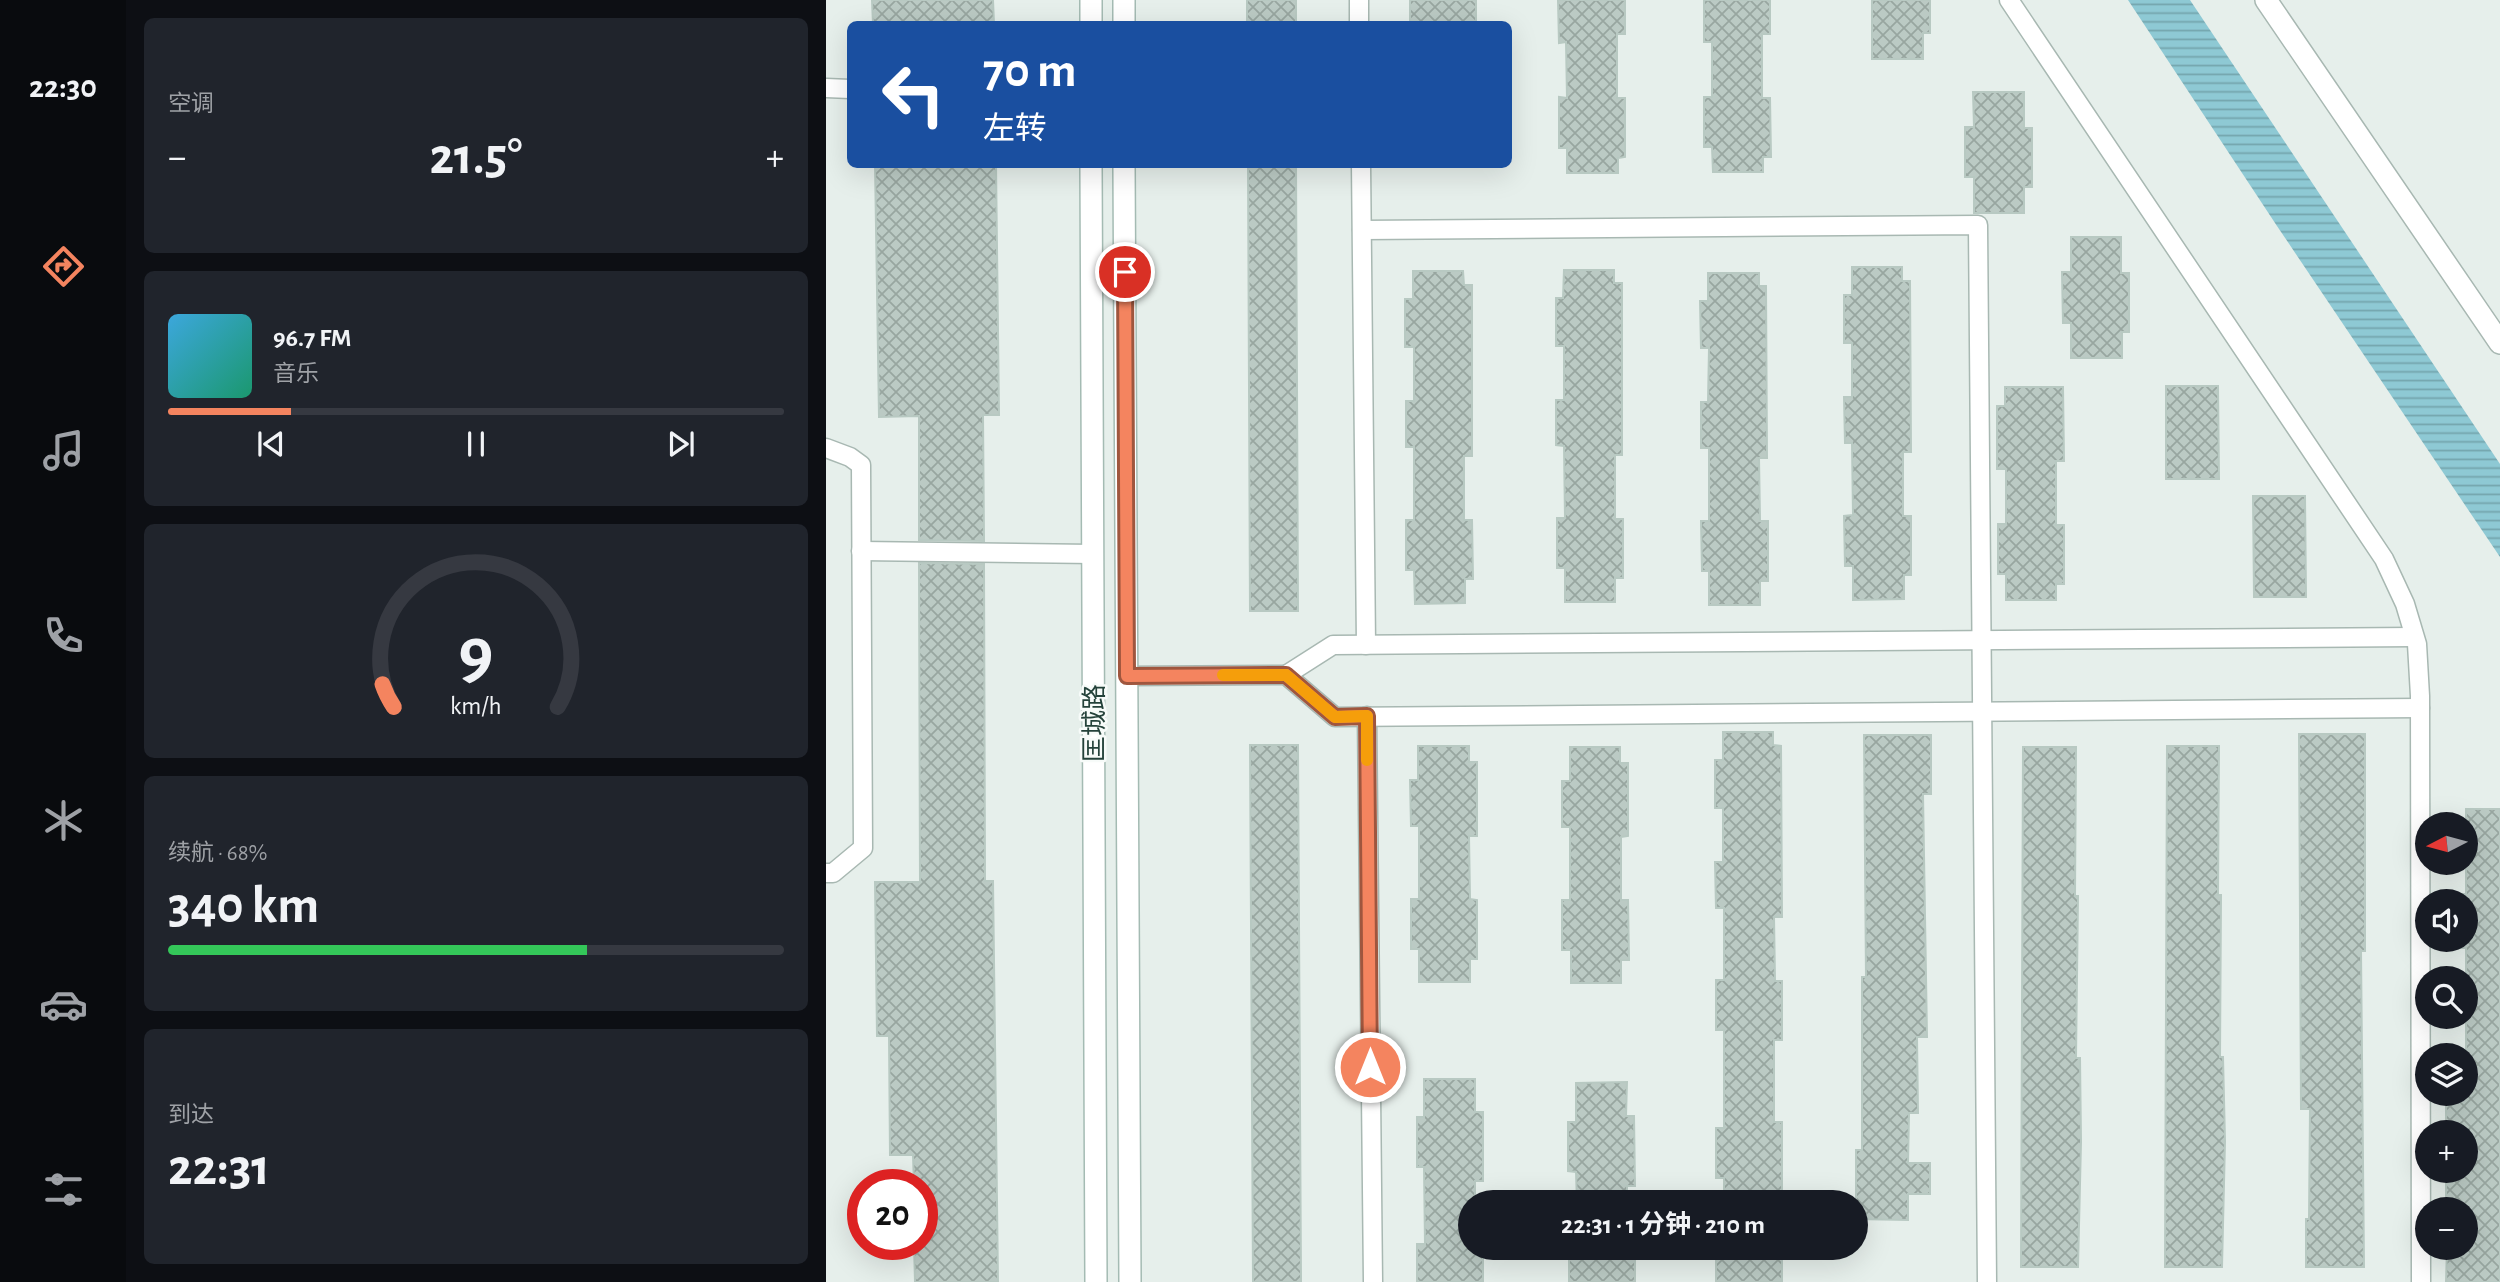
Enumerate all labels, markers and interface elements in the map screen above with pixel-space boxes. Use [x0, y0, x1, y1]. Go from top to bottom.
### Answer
text: 70 m [983, 47, 1077, 96]
icon: left [868, 49, 959, 140]
text: 22:30 [29, 71, 97, 103]
text: 空调 [168, 93, 214, 116]
text: 左转 [983, 113, 1047, 145]
text: 21.5° [430, 131, 522, 183]
text: − [168, 139, 186, 177]
text: + [766, 139, 784, 177]
icon: directions [39, 242, 88, 291]
pin [1095, 242, 1155, 302]
icon: arrive [1106, 253, 1144, 291]
text: 96.7 FM [273, 325, 352, 351]
text: 音乐 [273, 363, 319, 386]
icon: previous [252, 425, 290, 463]
icon: pause [457, 425, 495, 463]
icon: next [662, 425, 700, 463]
icon: music [39, 426, 88, 475]
icon: phone [39, 611, 88, 660]
text: 9 [458, 619, 494, 692]
street label: 匡城路 [1081, 684, 1108, 762]
text: km/h [450, 694, 502, 719]
icon: climate [39, 796, 88, 845]
north arrow [2415, 812, 2478, 875]
map controls [2415, 812, 2478, 1260]
text: 续航 · 68% [168, 842, 268, 865]
text: 340 km [168, 880, 319, 932]
button: sound [2415, 889, 2478, 952]
button: search [2415, 966, 2478, 1029]
icon: car [39, 980, 88, 1029]
position arrow [1333, 1030, 1407, 1104]
button: layers [2415, 1043, 2478, 1106]
text: 到达 [168, 1104, 214, 1127]
button: + [2415, 1120, 2478, 1183]
text: 22:31 [168, 1142, 270, 1194]
icon: filters [39, 1165, 88, 1214]
speed limit sign: 20 [847, 1169, 938, 1260]
button: − [2415, 1197, 2478, 1260]
text: 22:31 · 1 分钟 · 210 m [1561, 1212, 1765, 1238]

